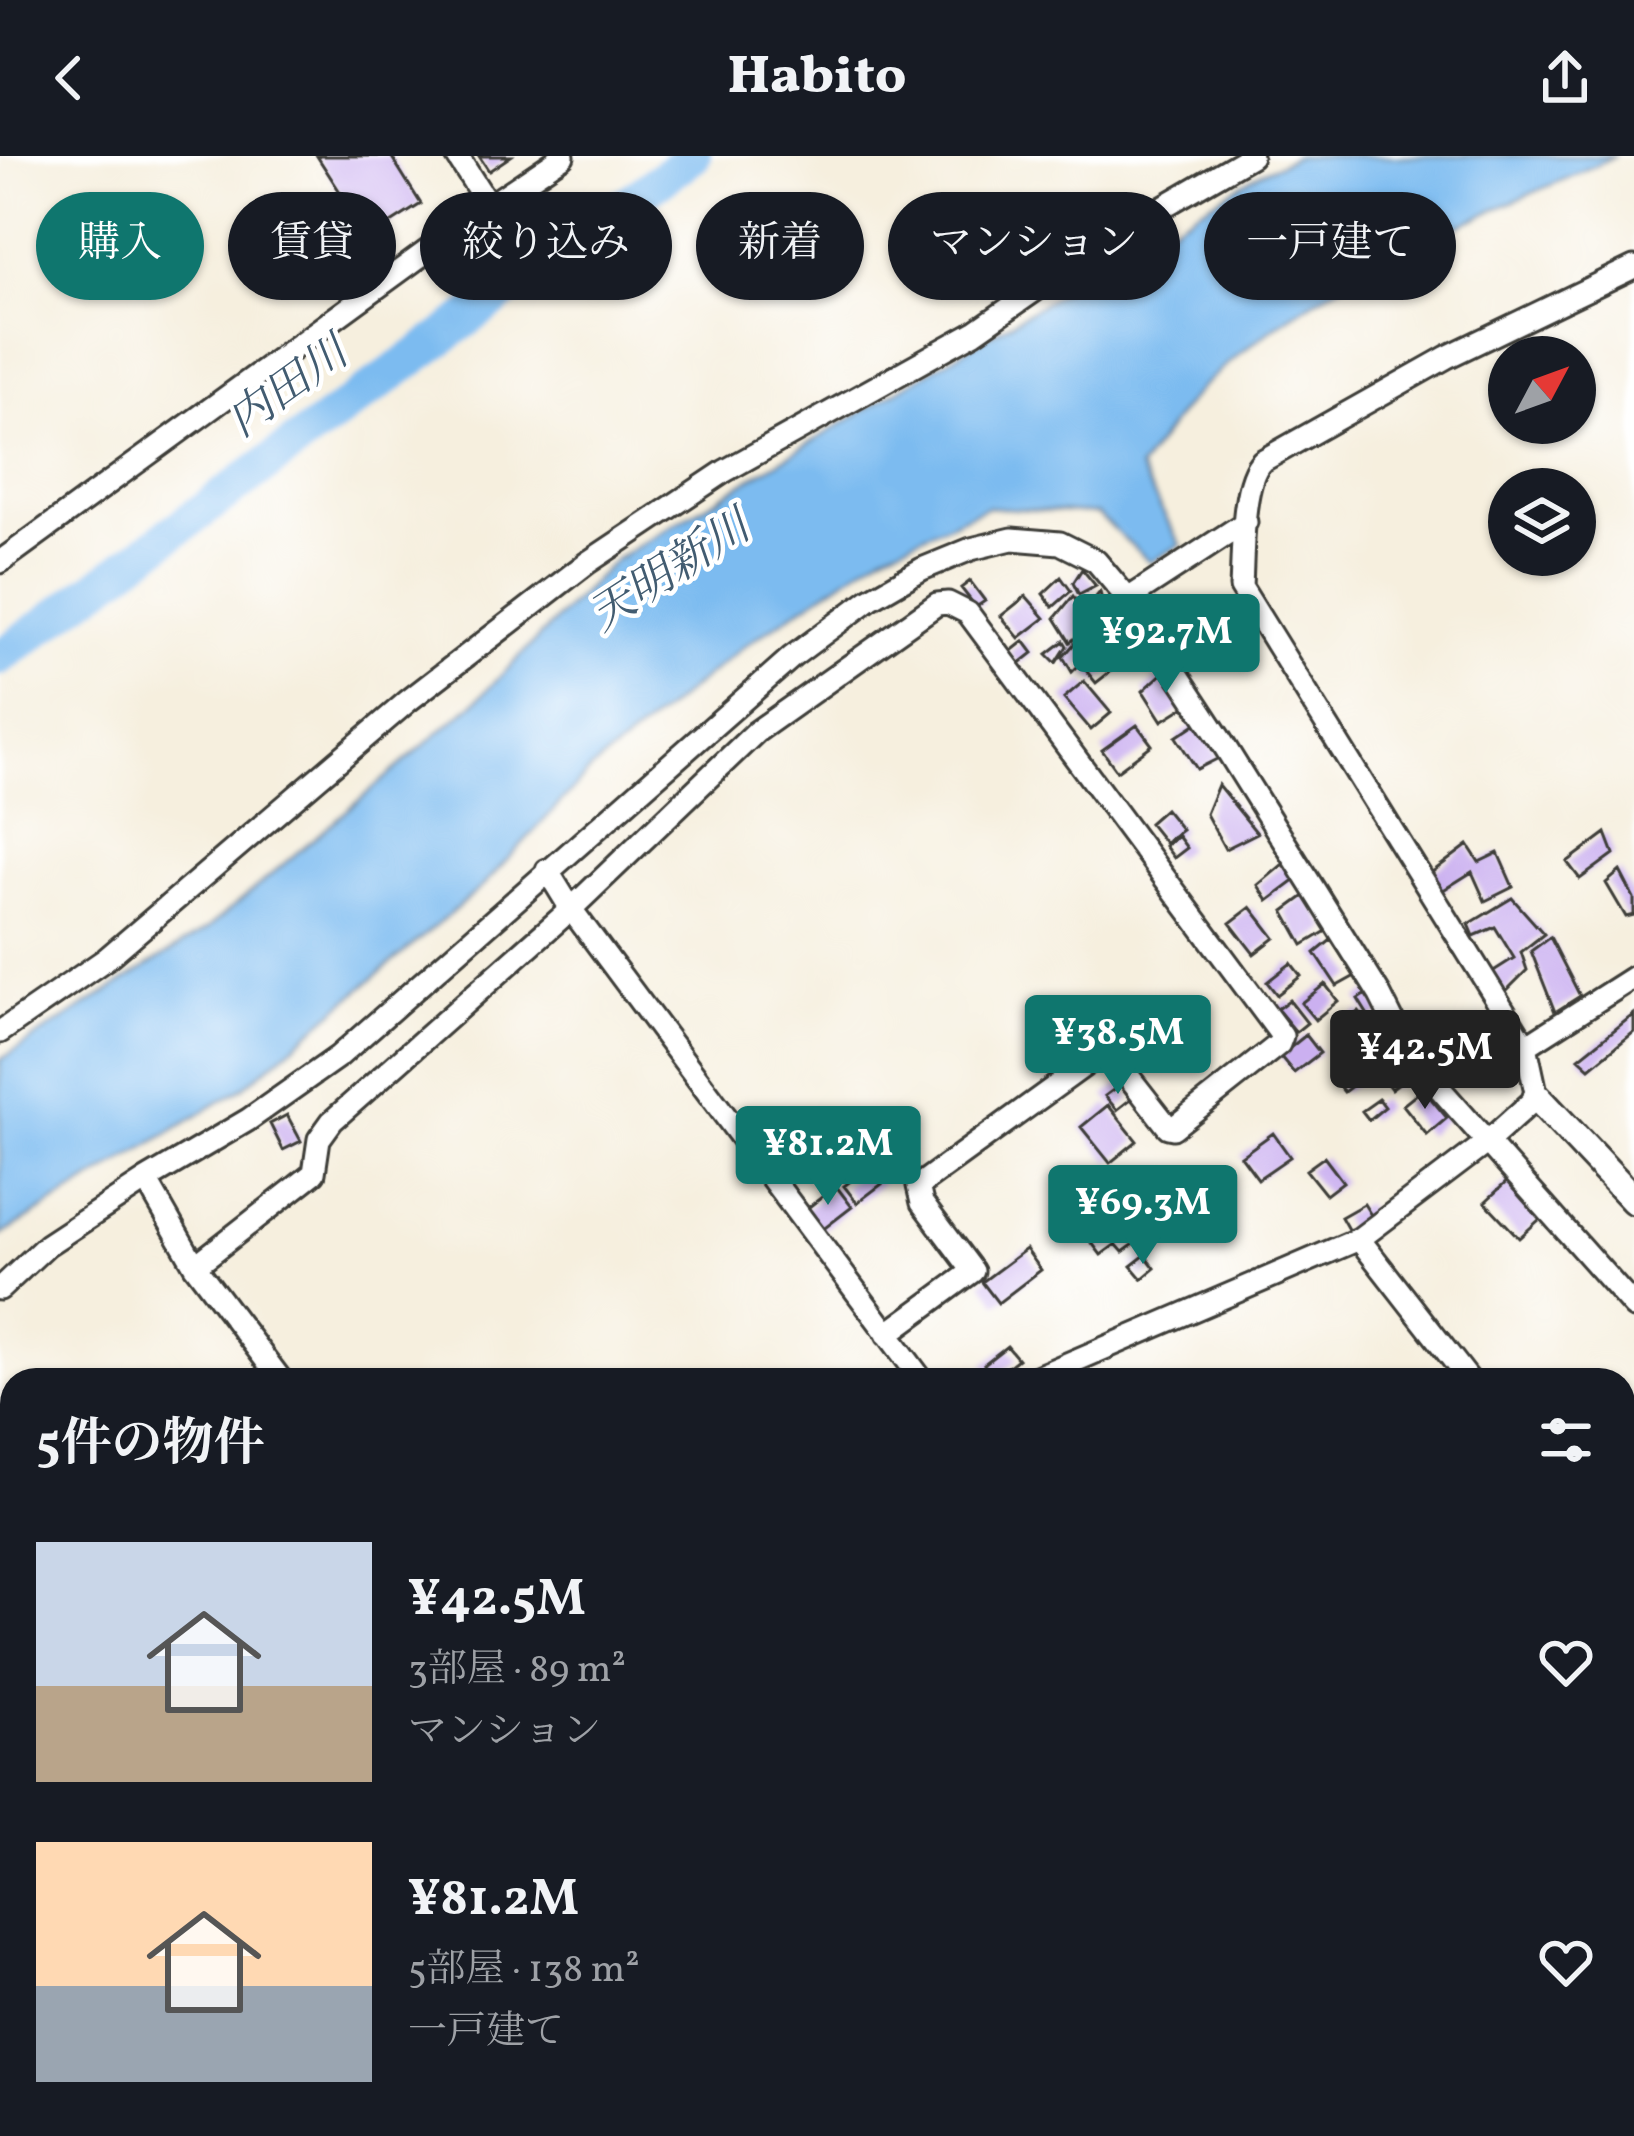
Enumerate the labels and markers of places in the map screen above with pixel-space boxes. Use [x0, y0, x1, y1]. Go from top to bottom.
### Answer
pin: ¥92.7M [1068, 594, 1264, 696]
pin: ¥38.5M [1020, 995, 1216, 1097]
pin: ¥42.5M [1327, 1010, 1523, 1112]
pin: ¥81.2M [730, 1106, 926, 1208]
pin: ¥69.3M [1045, 1165, 1241, 1267]

